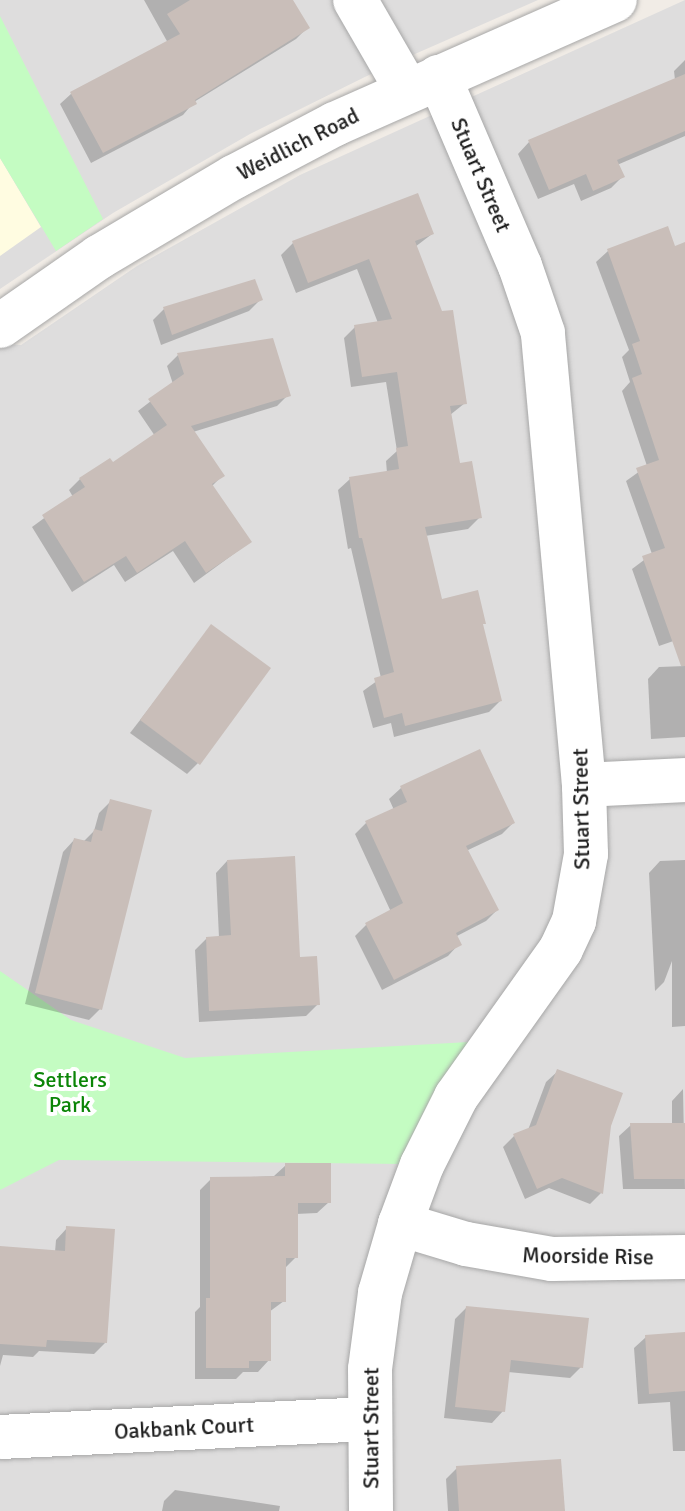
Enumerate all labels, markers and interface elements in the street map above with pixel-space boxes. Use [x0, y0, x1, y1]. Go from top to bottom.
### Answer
street label: Weidlich Road [233, 102, 363, 186]
street label: Stuart Street [445, 114, 517, 236]
street label: Stuart Street [567, 748, 595, 870]
park label: Settlers Park [33, 1066, 107, 1118]
street label: Moorside Rise [522, 1242, 654, 1270]
street label: Stuart Street [358, 1367, 384, 1489]
street label: Oakbank Court [113, 1411, 255, 1445]

